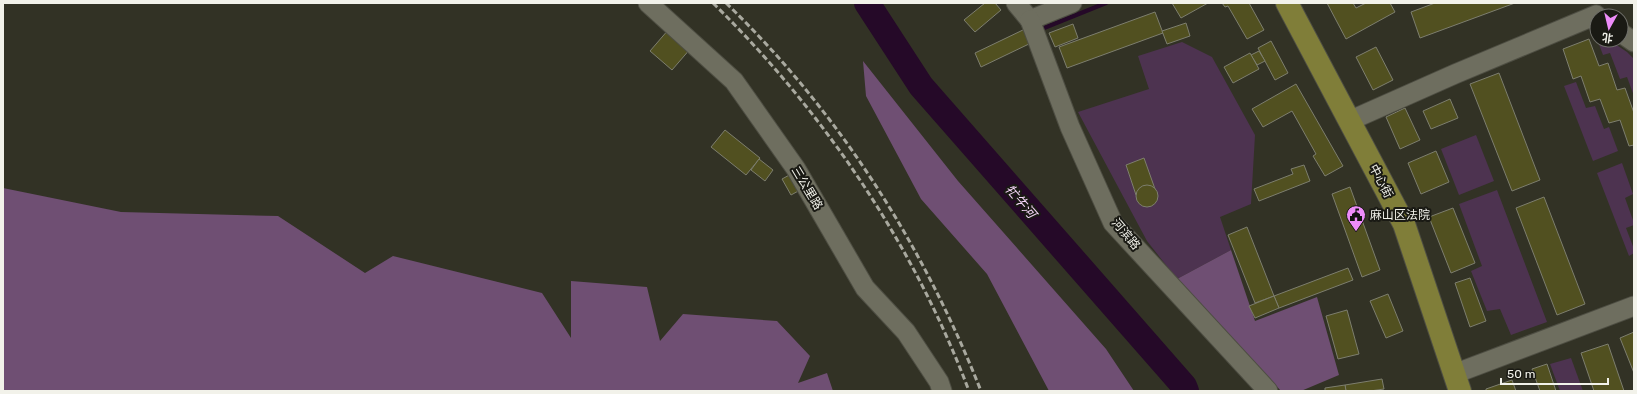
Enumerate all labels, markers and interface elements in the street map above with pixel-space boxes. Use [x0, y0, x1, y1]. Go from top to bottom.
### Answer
north arrow [1589, 8, 1629, 48]
text: 北 [1601, 30, 1614, 45]
street label: 中心街 [1366, 162, 1396, 200]
street label: 三公里路 [789, 164, 825, 212]
water label: 牤牛河 [1002, 182, 1041, 223]
public building icon: 麻山区法院 [1345, 204, 1367, 232]
place label: 麻山区法院 [1370, 208, 1430, 222]
street label: 河滨路 [1109, 216, 1143, 252]
scale bar [1501, 360, 1608, 386]
text: 50 m [1507, 367, 1535, 381]

